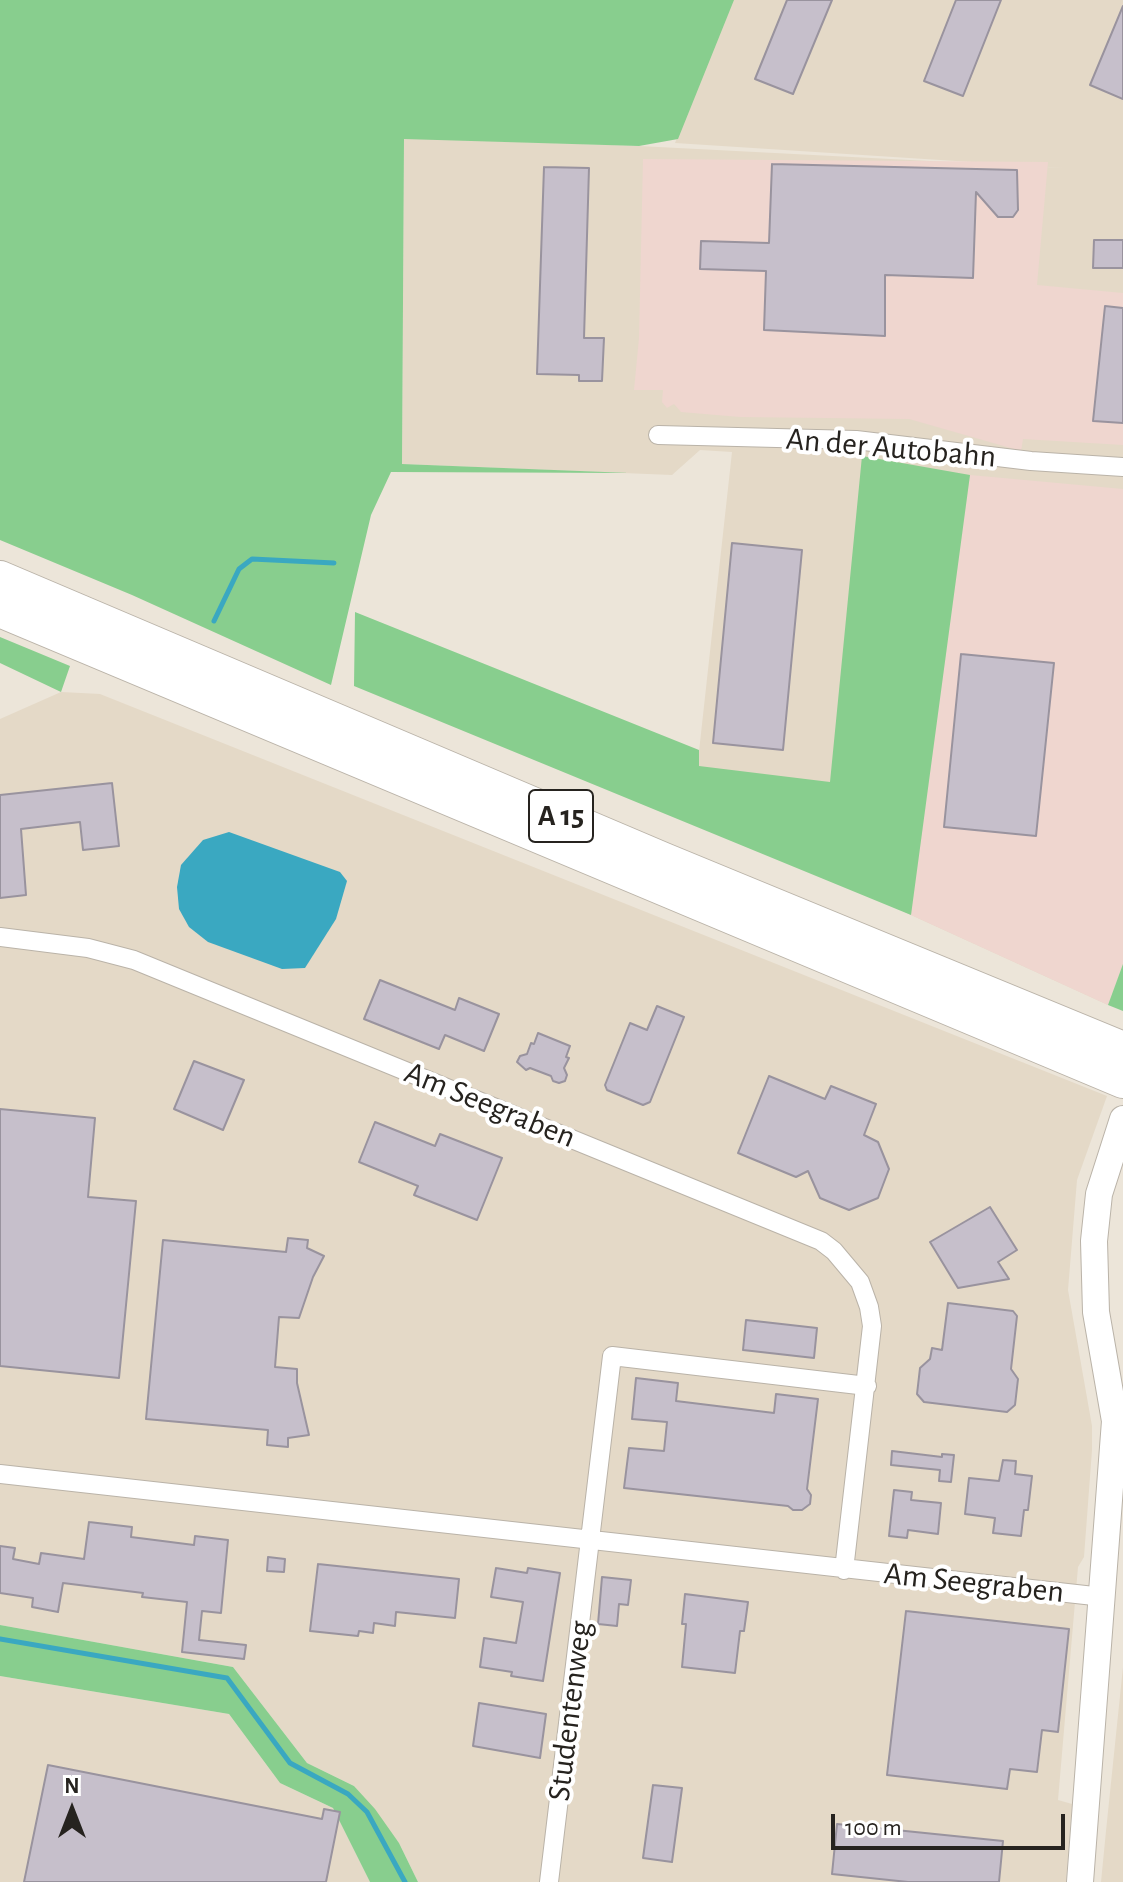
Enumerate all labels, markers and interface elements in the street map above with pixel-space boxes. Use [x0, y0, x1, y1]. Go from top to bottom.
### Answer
street label: An der Autobahn [784, 420, 998, 476]
road number: A 15 [529, 790, 593, 842]
street label: Am Seegraben [399, 1053, 581, 1157]
street label: Am Seegraben [882, 1554, 1066, 1612]
street label: Studentenweg [540, 1619, 600, 1803]
north arrow [32, 1770, 112, 1850]
text: N [64, 1775, 80, 1797]
scale bar [835, 1798, 1069, 1848]
text: 100 m [845, 1816, 902, 1840]

